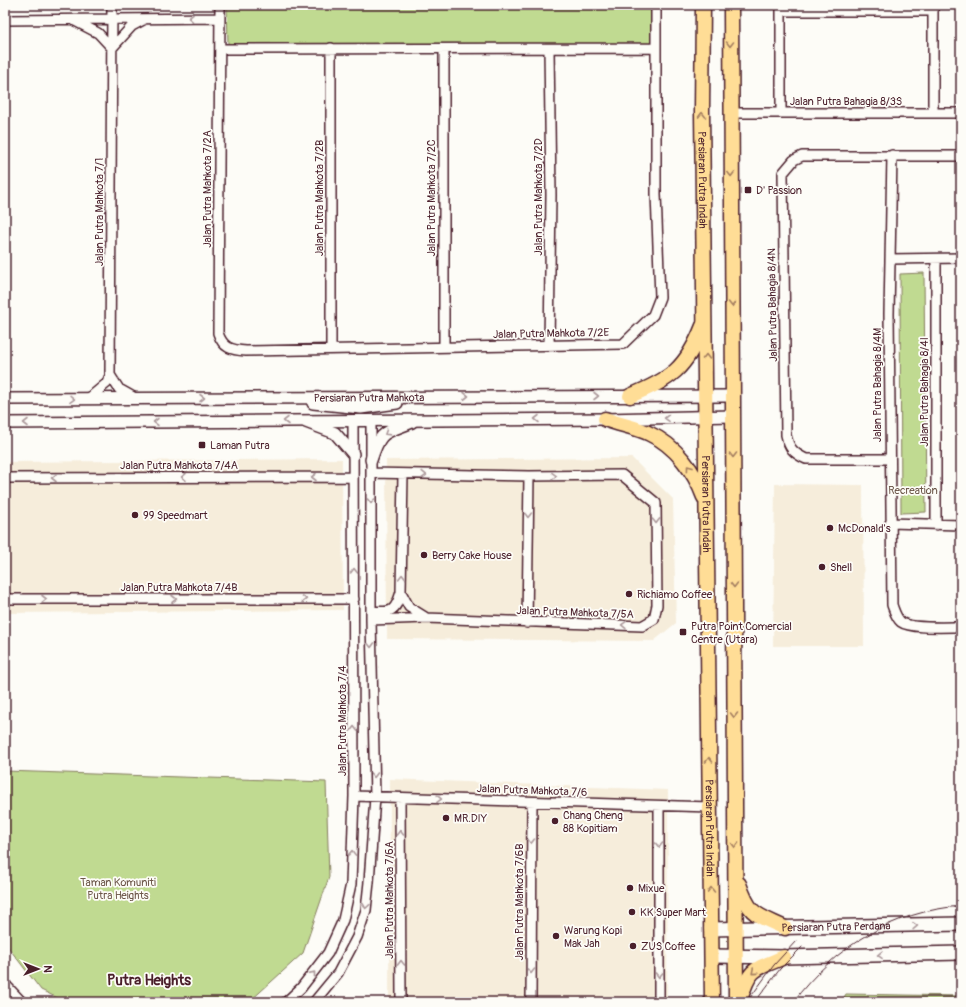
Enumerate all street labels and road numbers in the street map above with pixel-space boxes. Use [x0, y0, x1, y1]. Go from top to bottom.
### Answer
street label: Jalan Putra Bahagia 8/3S [790, 95, 902, 108]
street label: Jalan Putra Mahkota 7/2A [201, 130, 214, 248]
street label: Persiaran Putra Indah [695, 131, 709, 229]
street label: Jalan Putra Mahkota 7/2D [532, 138, 545, 256]
street label: Jalan Putra Mahkota 7/2C [425, 139, 438, 257]
street label: Jalan Putra Mahkota 7/2B [313, 140, 326, 256]
street label: Jalan Putra Mahkota 7/1 [93, 158, 106, 266]
street label: Jalan Putra Bahagia 8/4N [765, 248, 780, 362]
street label: Jalan Putra Mahkota 7/2E [493, 326, 609, 341]
street label: Jalan Putra Bahagia 8/4M [871, 328, 884, 442]
street label: Jalan Putra Bahagia 8/4I [918, 337, 931, 447]
street label: Persiaran Putra Mahkota [314, 391, 424, 405]
street label: Persiaran Putra Indah [699, 455, 713, 553]
street label: Jalan Putra Mahkota 7/4A [120, 459, 238, 472]
street label: Jalan Putra Mahkota 7/4B [121, 581, 237, 594]
street label: Jalan Putra Mahkota 7/5A [516, 604, 634, 621]
street label: Jalan Putra Mahkota 7/4 [336, 665, 349, 776]
street label: Persiaran Putra Indah [703, 779, 717, 877]
street label: Jalan Putra Mahkota 7/6 [476, 782, 588, 799]
street label: Jalan Putra Mahkota 7/6A [383, 841, 396, 959]
street label: Jalan Putra Mahkota 7/6B [513, 844, 526, 960]
street label: Persiaran Putra Perdana [781, 919, 891, 935]

